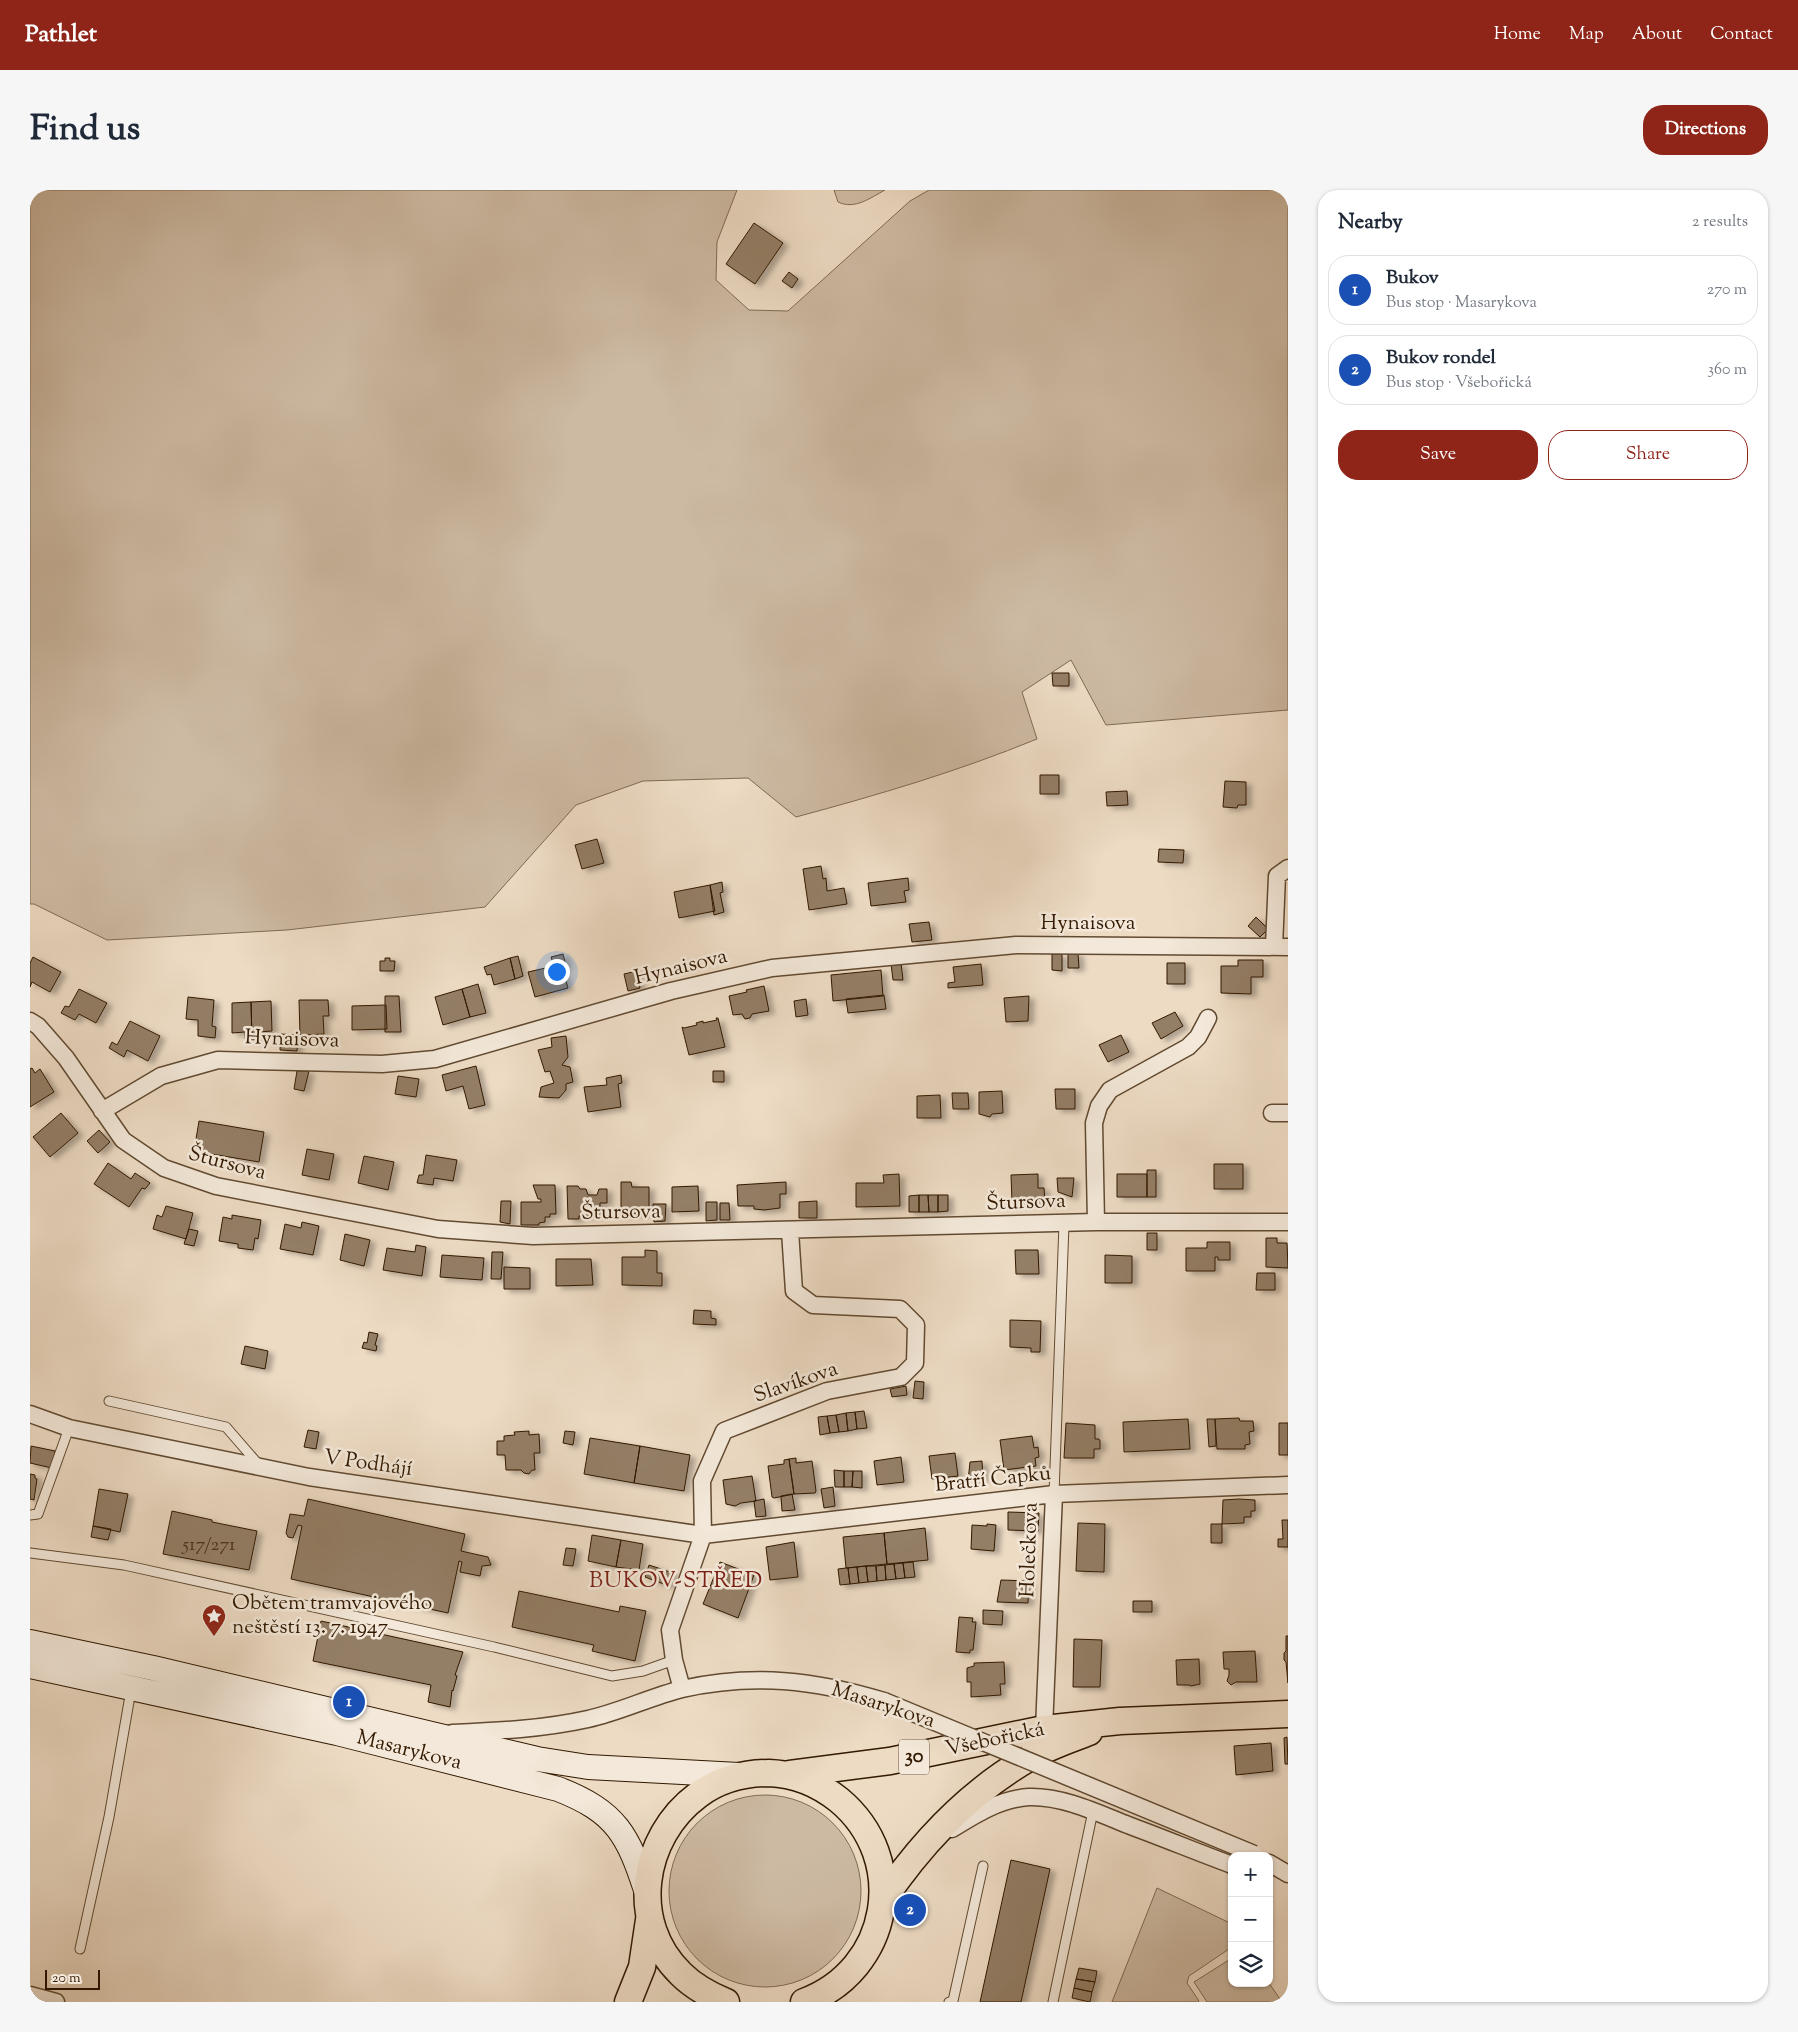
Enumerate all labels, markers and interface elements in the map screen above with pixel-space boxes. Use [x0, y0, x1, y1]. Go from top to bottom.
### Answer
text: Pathlet [25, 18, 97, 52]
text: Home [1494, 22, 1541, 48]
text: Map [1569, 22, 1604, 48]
text: About [1632, 22, 1682, 48]
text: Contact [1710, 22, 1773, 48]
text: Find us [30, 105, 140, 156]
button: Directions [1643, 105, 1768, 155]
text: Nearby [1338, 208, 1403, 238]
text: 2 results [1692, 211, 1748, 234]
text: Bukov [1386, 265, 1439, 292]
text: 1 [1352, 279, 1358, 302]
text: 270 m [1707, 279, 1747, 302]
text: Bus stop · Masarykova [1386, 292, 1537, 315]
text: Bukov rondel [1386, 345, 1496, 372]
text: 2 [1351, 359, 1359, 382]
text: 360 m [1708, 359, 1747, 382]
text: Bus stop · Všebořická [1386, 372, 1532, 395]
button: Save [1338, 430, 1538, 480]
button: Share [1548, 430, 1748, 480]
street label: Hynaisova [1041, 909, 1136, 939]
street label: Hynaisova [631, 942, 731, 994]
your location [544, 959, 570, 985]
street label: Hynaisova [244, 1023, 340, 1057]
street label: Štursova [185, 1139, 270, 1189]
street label: Štursova [986, 1187, 1067, 1219]
street label: Štursova [581, 1197, 661, 1229]
street label: Slavíkova [750, 1355, 842, 1411]
street label: V Podhájí [322, 1443, 414, 1485]
street label: Bratří Čapků [933, 1459, 1053, 1501]
street label: Holečkova [1013, 1501, 1047, 1598]
house number: 517/271 [181, 1532, 236, 1559]
district label: BUKOV-STŘED [589, 1565, 763, 1598]
place label: Obětem tramvajového neštěstí 13. 7. 1947 [232, 1589, 432, 1643]
place icon: Obětem tramvajového neštěstí 13. 7. 1947 [201, 1603, 227, 1637]
street label: Masarykova [827, 1675, 939, 1737]
pin: 1 [333, 1683, 365, 1721]
street label: Všebořická [943, 1715, 1048, 1765]
street label: Masarykova [353, 1723, 465, 1779]
road number: 30 [899, 1740, 929, 1774]
map controls [1228, 1852, 1273, 1987]
button: + [1228, 1852, 1273, 1897]
pin: 2 [894, 1891, 926, 1929]
button: − [1228, 1897, 1273, 1942]
button: layers [1228, 1942, 1273, 1987]
scale bar [45, 1967, 100, 1990]
text: 20 m [52, 1969, 81, 1989]

